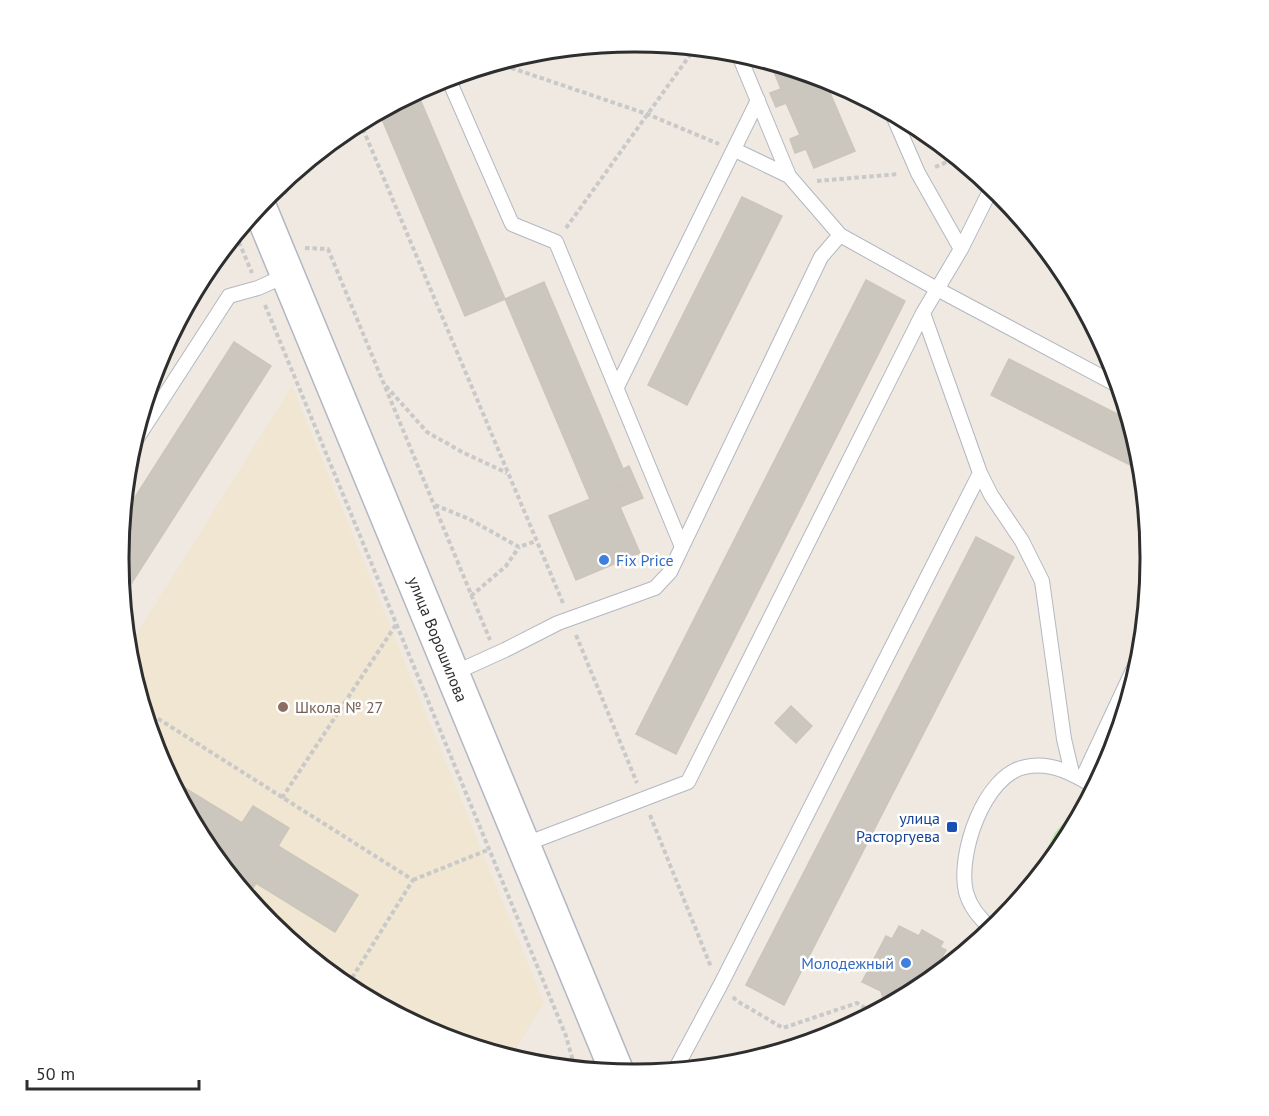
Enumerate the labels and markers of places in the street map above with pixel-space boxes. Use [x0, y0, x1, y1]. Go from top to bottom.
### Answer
place label: Fix Price [616, 550, 674, 570]
marker: Fix Price [597, 553, 611, 567]
place label: Школа № 27 [295, 697, 383, 717]
marker: Школа № 27 [276, 700, 290, 714]
place label: улица Расторгуева [856, 808, 940, 846]
marker: улица Расторгуева [945, 820, 959, 834]
place label: Молодежный [801, 953, 894, 973]
marker: Молодежный [899, 956, 913, 970]

